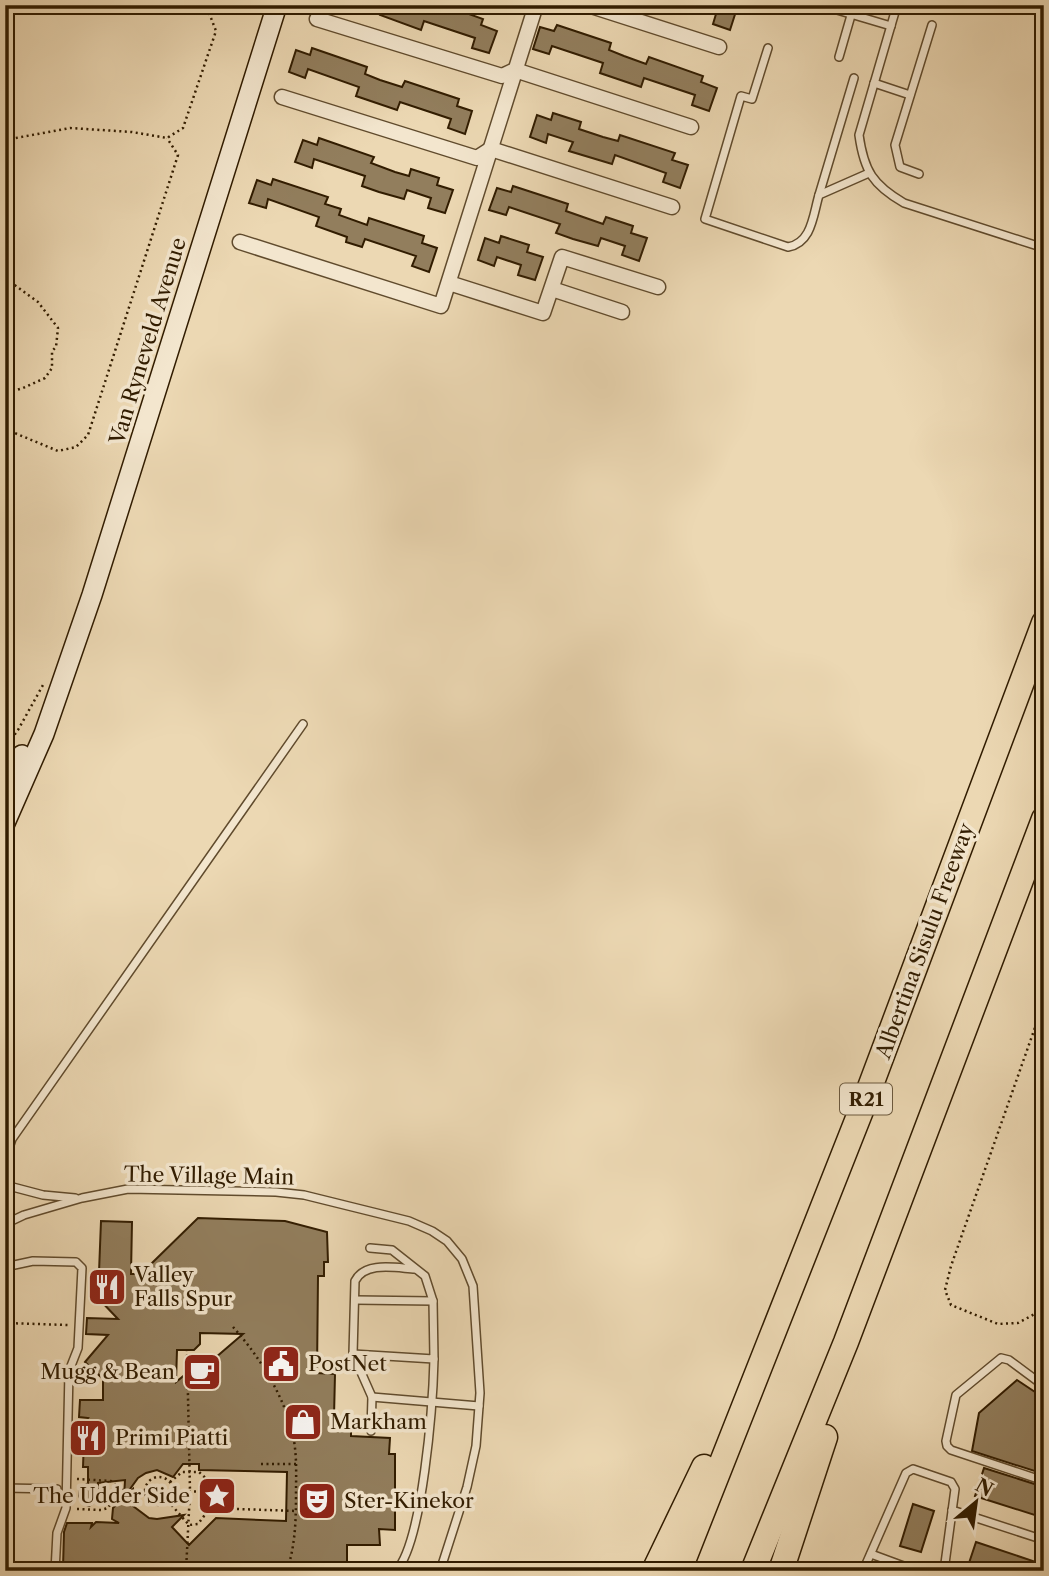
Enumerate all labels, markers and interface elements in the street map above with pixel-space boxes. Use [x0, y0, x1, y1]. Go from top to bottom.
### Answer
street label: Van Ryneveld Avenue [104, 234, 191, 448]
street label: Albertina Sisulu Freeway [870, 819, 979, 1063]
road number: R21 [840, 1084, 892, 1114]
street label: The Village Main [124, 1162, 294, 1189]
place label: Valley Falls Spur [133, 1262, 233, 1311]
restaurant icon: Valley Falls Spur [86, 1266, 128, 1308]
public building icon: PostNet [260, 1343, 302, 1385]
cafe icon: Mugg & Bean [181, 1351, 223, 1393]
place label: PostNet [308, 1351, 387, 1376]
place label: Mugg & Bean [40, 1359, 175, 1384]
shop icon: Markham [282, 1401, 324, 1443]
place label: Markham [330, 1409, 427, 1434]
restaurant icon: Primi Piatti [67, 1417, 109, 1459]
place label: Primi Piatti [115, 1425, 228, 1450]
north arrow [940, 1468, 1010, 1538]
text: N [971, 1474, 997, 1502]
place icon: The Udder Side [196, 1475, 238, 1517]
theatre icon: Ster-Kinekor [296, 1480, 338, 1522]
place label: The Udder Side [33, 1483, 190, 1508]
place label: Ster-Kinekor [344, 1488, 474, 1513]

